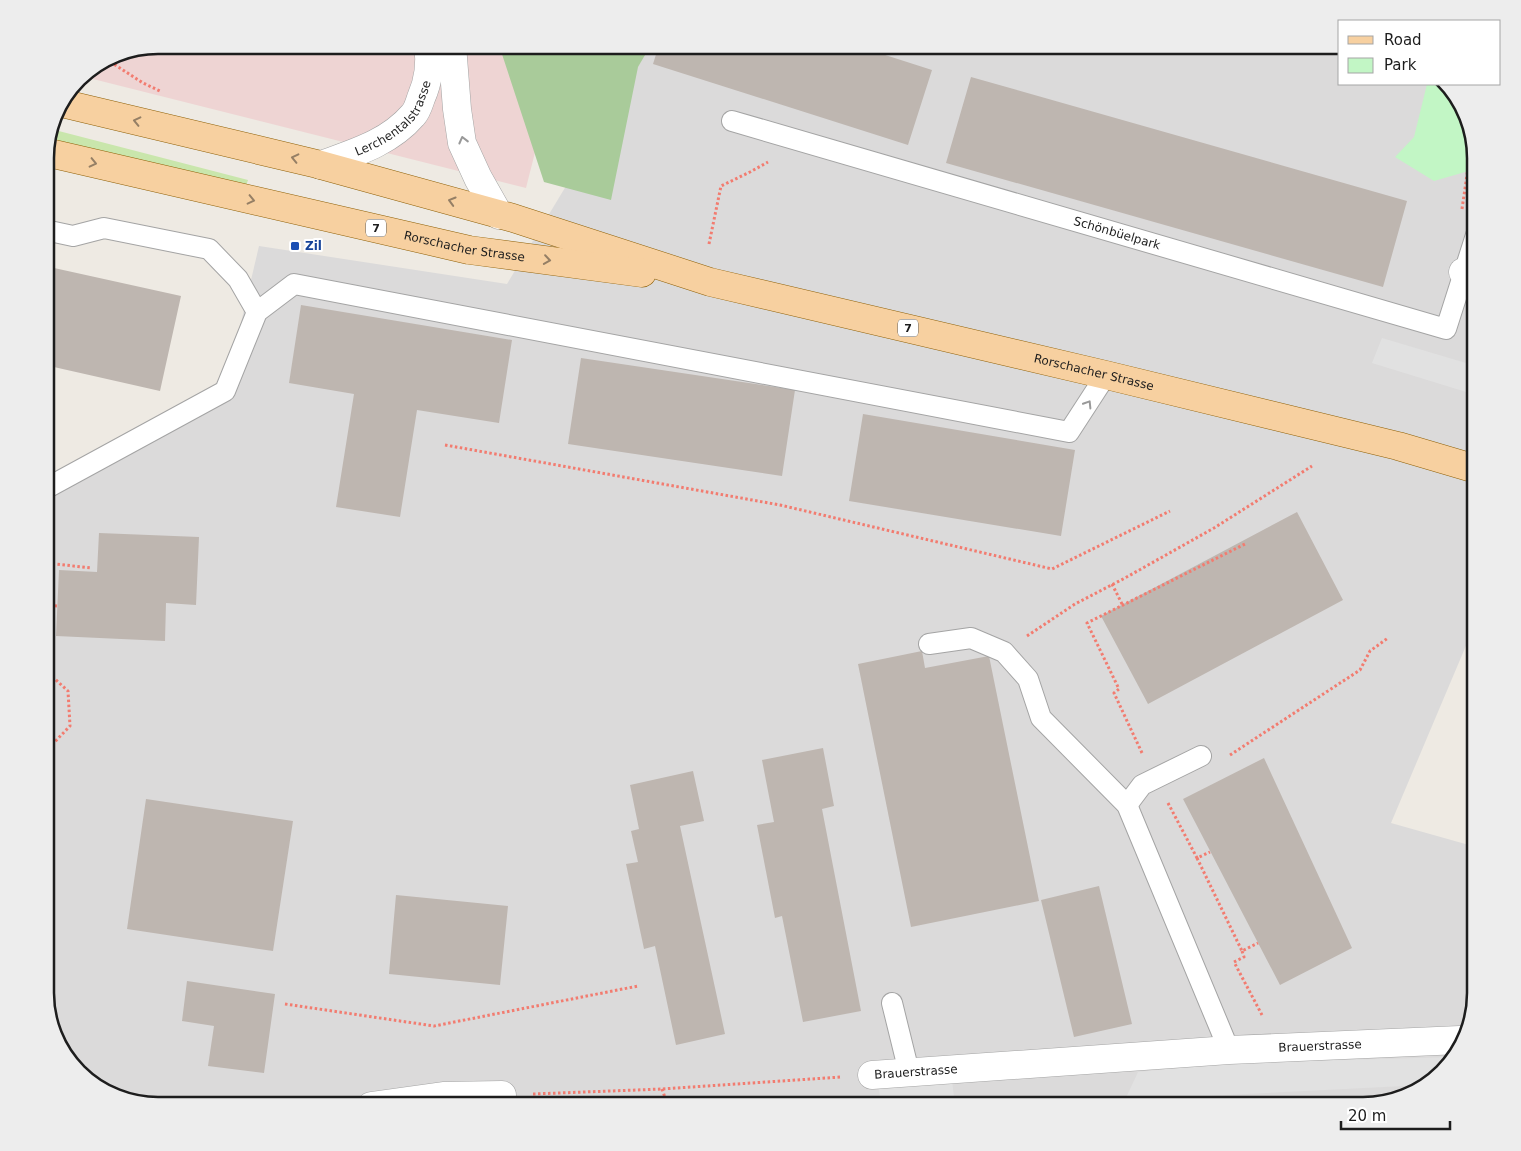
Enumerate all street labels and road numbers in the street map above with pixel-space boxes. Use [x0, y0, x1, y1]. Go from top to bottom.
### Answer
street label: Lerchentalstrasse [353, 79, 434, 159]
street label: Schönbüelpark [1072, 214, 1162, 252]
road number: 7 [366, 220, 386, 237]
street label: Rorschacher Strasse [403, 228, 526, 264]
road number: 7 [898, 319, 918, 336]
street label: Rorschacher Strasse [1033, 351, 1155, 393]
street label: Brauerstrasse [1278, 1037, 1362, 1055]
street label: Brauerstrasse [874, 1062, 958, 1082]

